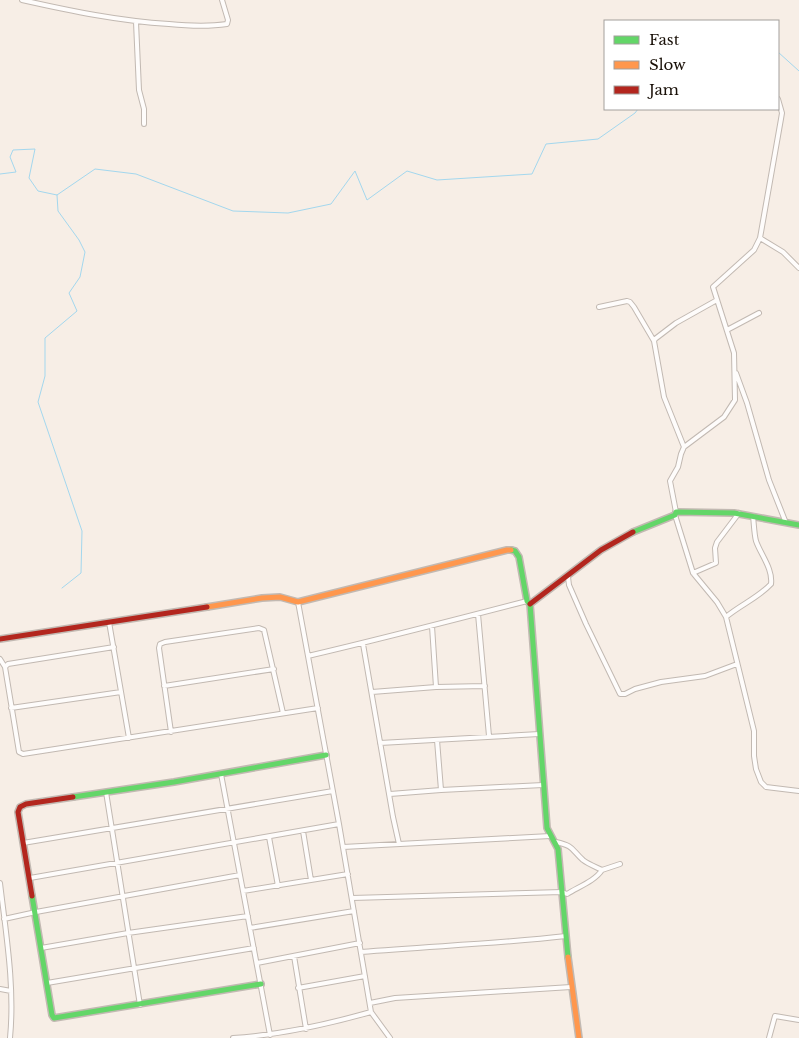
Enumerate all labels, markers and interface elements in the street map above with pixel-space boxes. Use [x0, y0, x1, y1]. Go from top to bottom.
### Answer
legend [604, 20, 779, 110]
text: Fast [649, 30, 680, 49]
text: Slow [649, 55, 686, 74]
text: Jam [647, 80, 679, 99]

